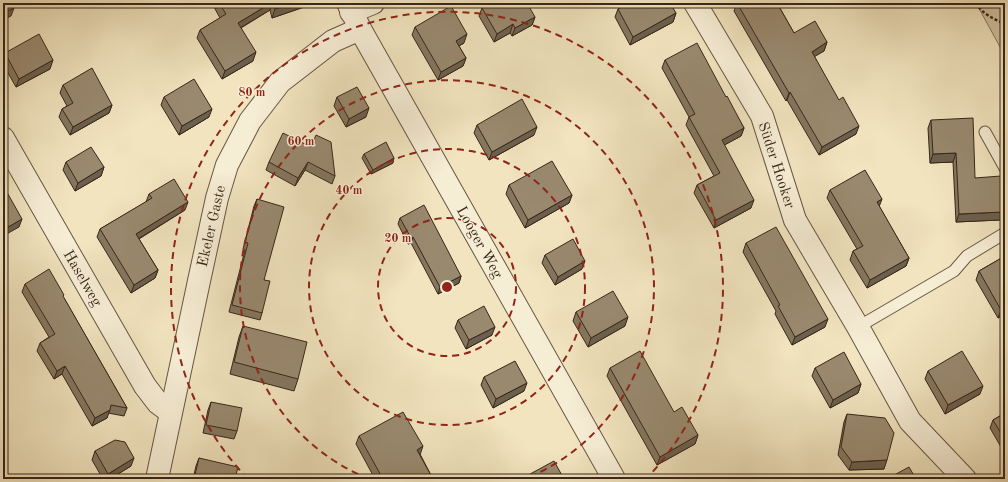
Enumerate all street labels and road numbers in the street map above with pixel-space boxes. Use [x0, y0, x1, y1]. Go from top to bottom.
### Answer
street label: Süder Hooker [755, 120, 797, 211]
street label: Ekeler Gaste [196, 184, 229, 269]
street label: Looger Weg [453, 204, 505, 281]
street label: Haselweg [60, 248, 104, 310]

